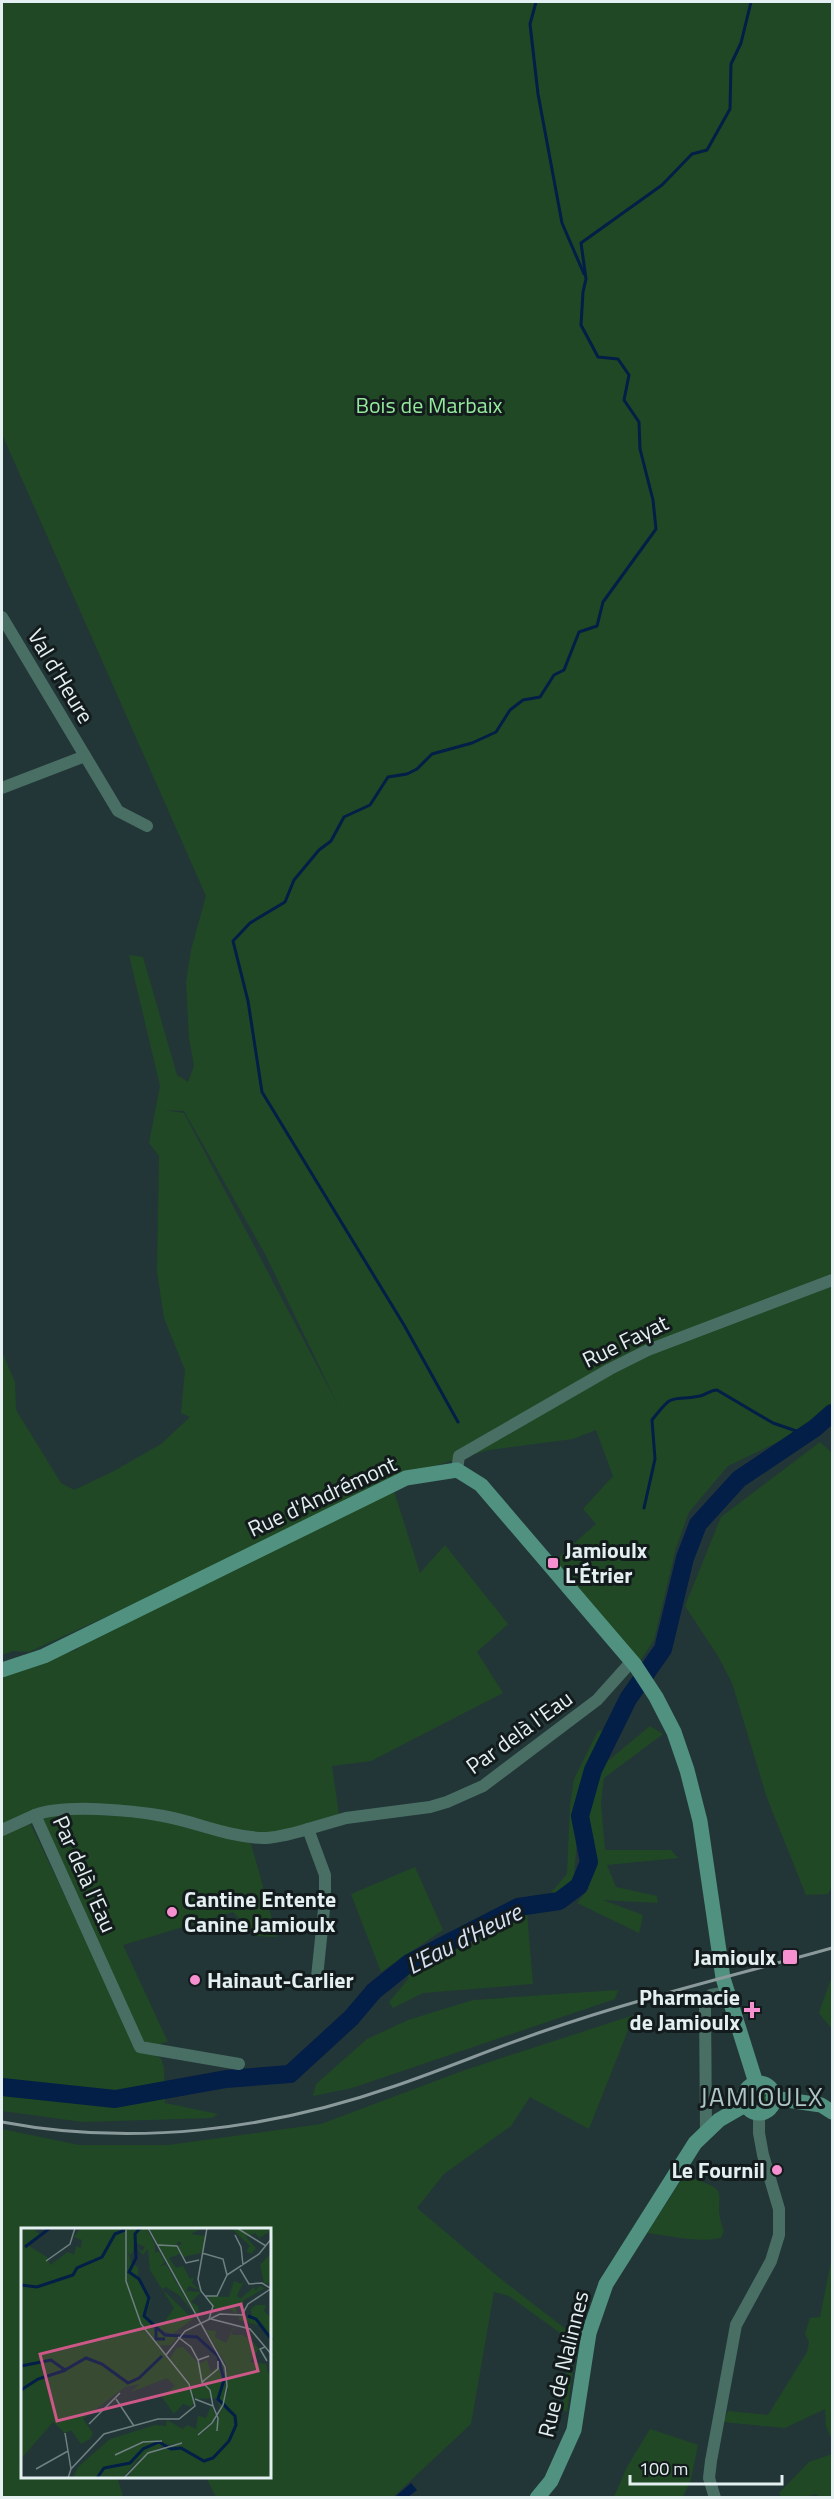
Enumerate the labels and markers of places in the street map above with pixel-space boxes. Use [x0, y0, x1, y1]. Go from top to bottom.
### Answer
place label: Jamioulx L'Étrier [565, 1533, 648, 1592]
marker: Jamioulx L'Étrier [546, 1556, 560, 1570]
place label: Cantine Entente Canine Jamioulx [184, 1882, 336, 1941]
marker: Cantine Entente Canine Jamioulx [165, 1905, 179, 1919]
place label: Jamioulx [694, 1940, 777, 1974]
marker: Jamioulx [781, 1948, 799, 1966]
place label: Hainaut-Carlier [207, 1963, 354, 1997]
marker: Hainaut-Carlier [188, 1973, 202, 1987]
place label: Pharmacie de Jamioulx [630, 1980, 741, 2039]
marker: Pharmacie de Jamioulx [745, 2003, 759, 2017]
place label: Le Fournil [671, 2153, 765, 2187]
marker: Le Fournil [770, 2163, 784, 2177]

